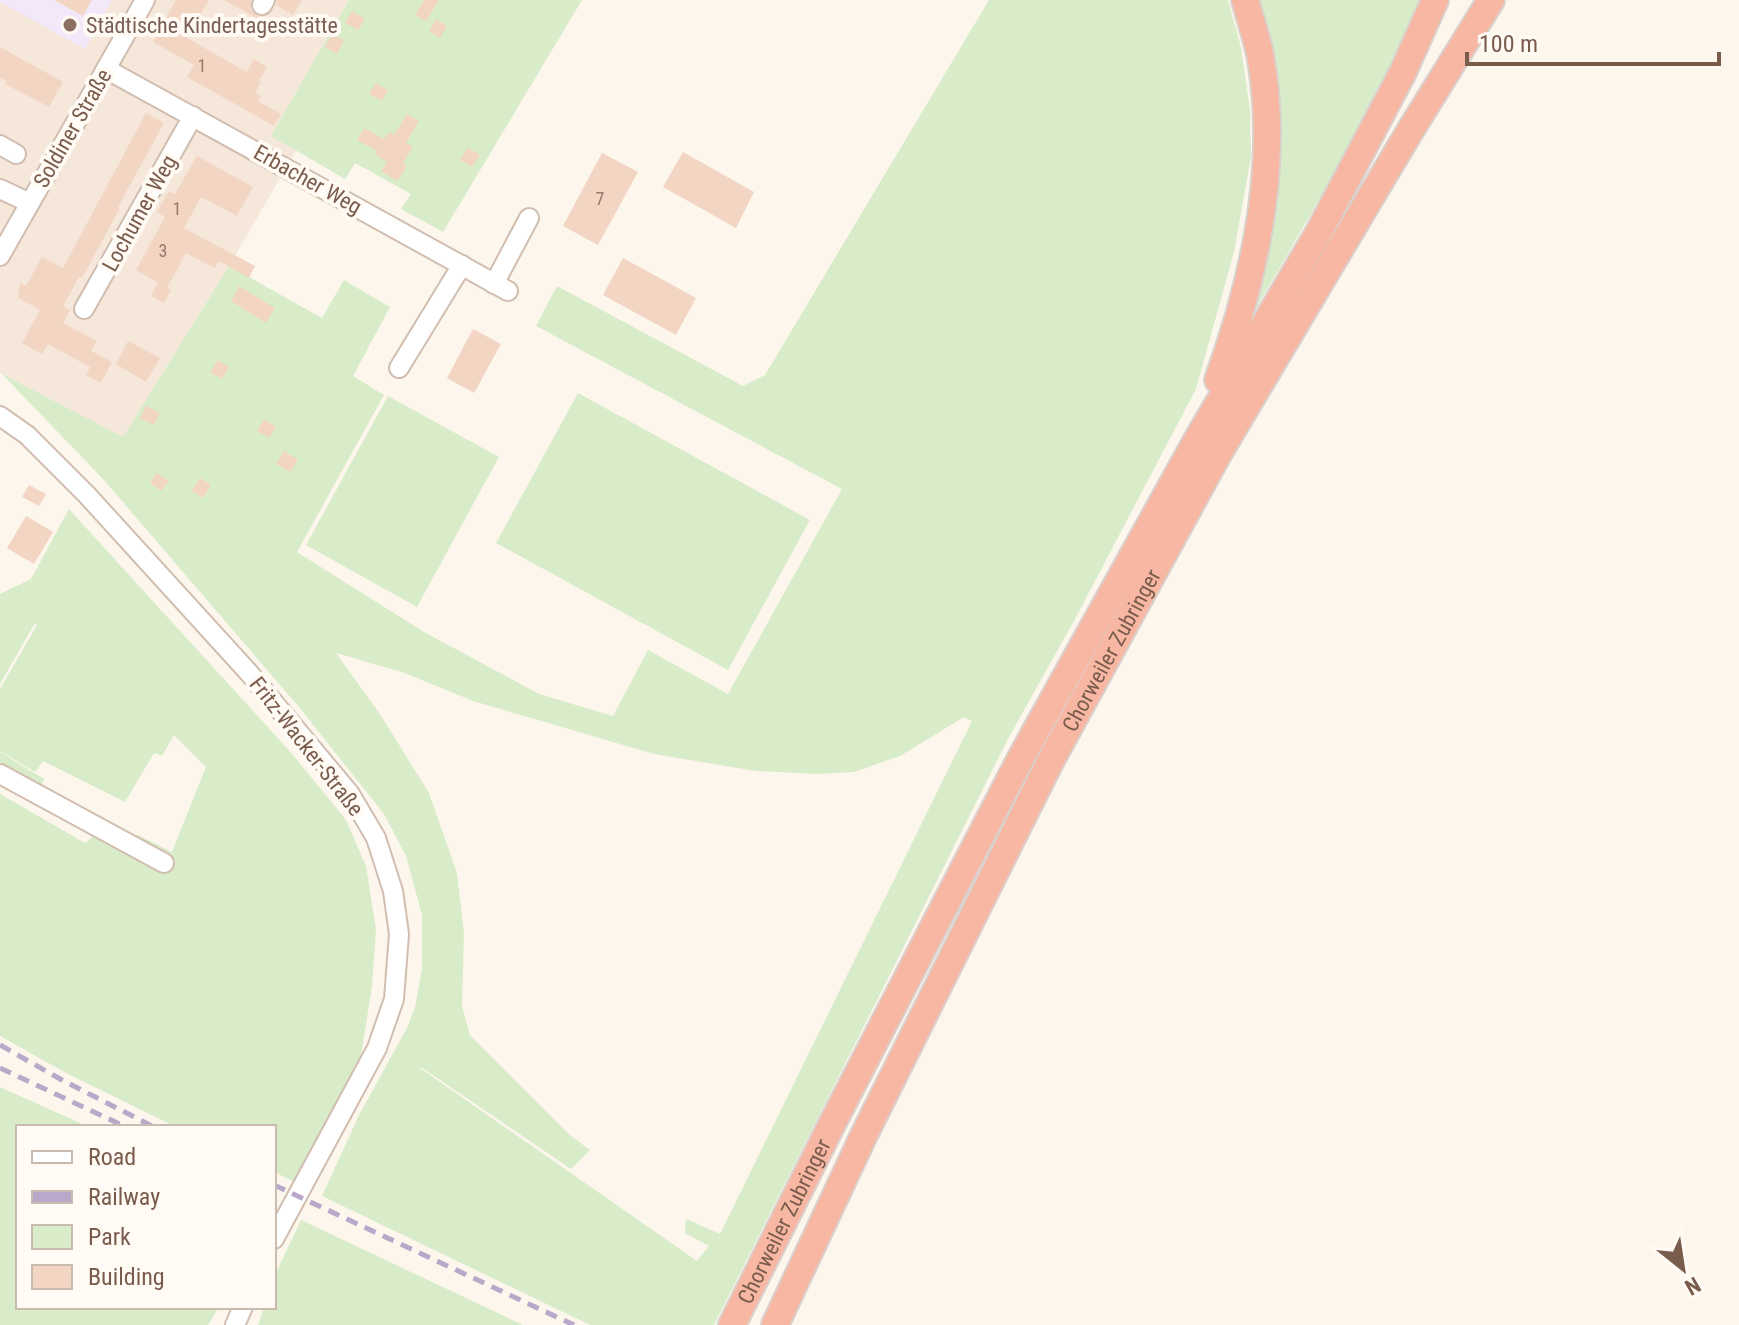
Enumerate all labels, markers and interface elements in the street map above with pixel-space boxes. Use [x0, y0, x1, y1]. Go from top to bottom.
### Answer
place label: Städtische Kindertagesstätte [86, 13, 338, 38]
marker: Städtische Kindertagesstätte [61, 16, 79, 34]
scale bar [1467, 16, 1719, 66]
text: 100 m [1479, 30, 1538, 58]
house number: 1 [198, 55, 206, 76]
street label: Soldiner Straße [28, 65, 116, 192]
street label: Erbacher Weg [249, 140, 366, 219]
street label: Lochumer Weg [97, 151, 182, 276]
house number: 7 [596, 188, 605, 209]
house number: 1 [173, 198, 181, 219]
house number: 3 [159, 240, 167, 261]
street label: Chorweiler Zubringer [1057, 565, 1166, 736]
street label: Fritz-Wacker-Straße [245, 672, 369, 821]
legend [16, 1125, 276, 1309]
street label: Chorweiler Zubringer [733, 1135, 836, 1308]
text: Road [88, 1143, 136, 1171]
text: Railway [88, 1183, 160, 1211]
text: Park [88, 1223, 131, 1251]
north arrow [1643, 1229, 1723, 1309]
text: Building [88, 1263, 165, 1291]
text: N [1681, 1272, 1705, 1300]

